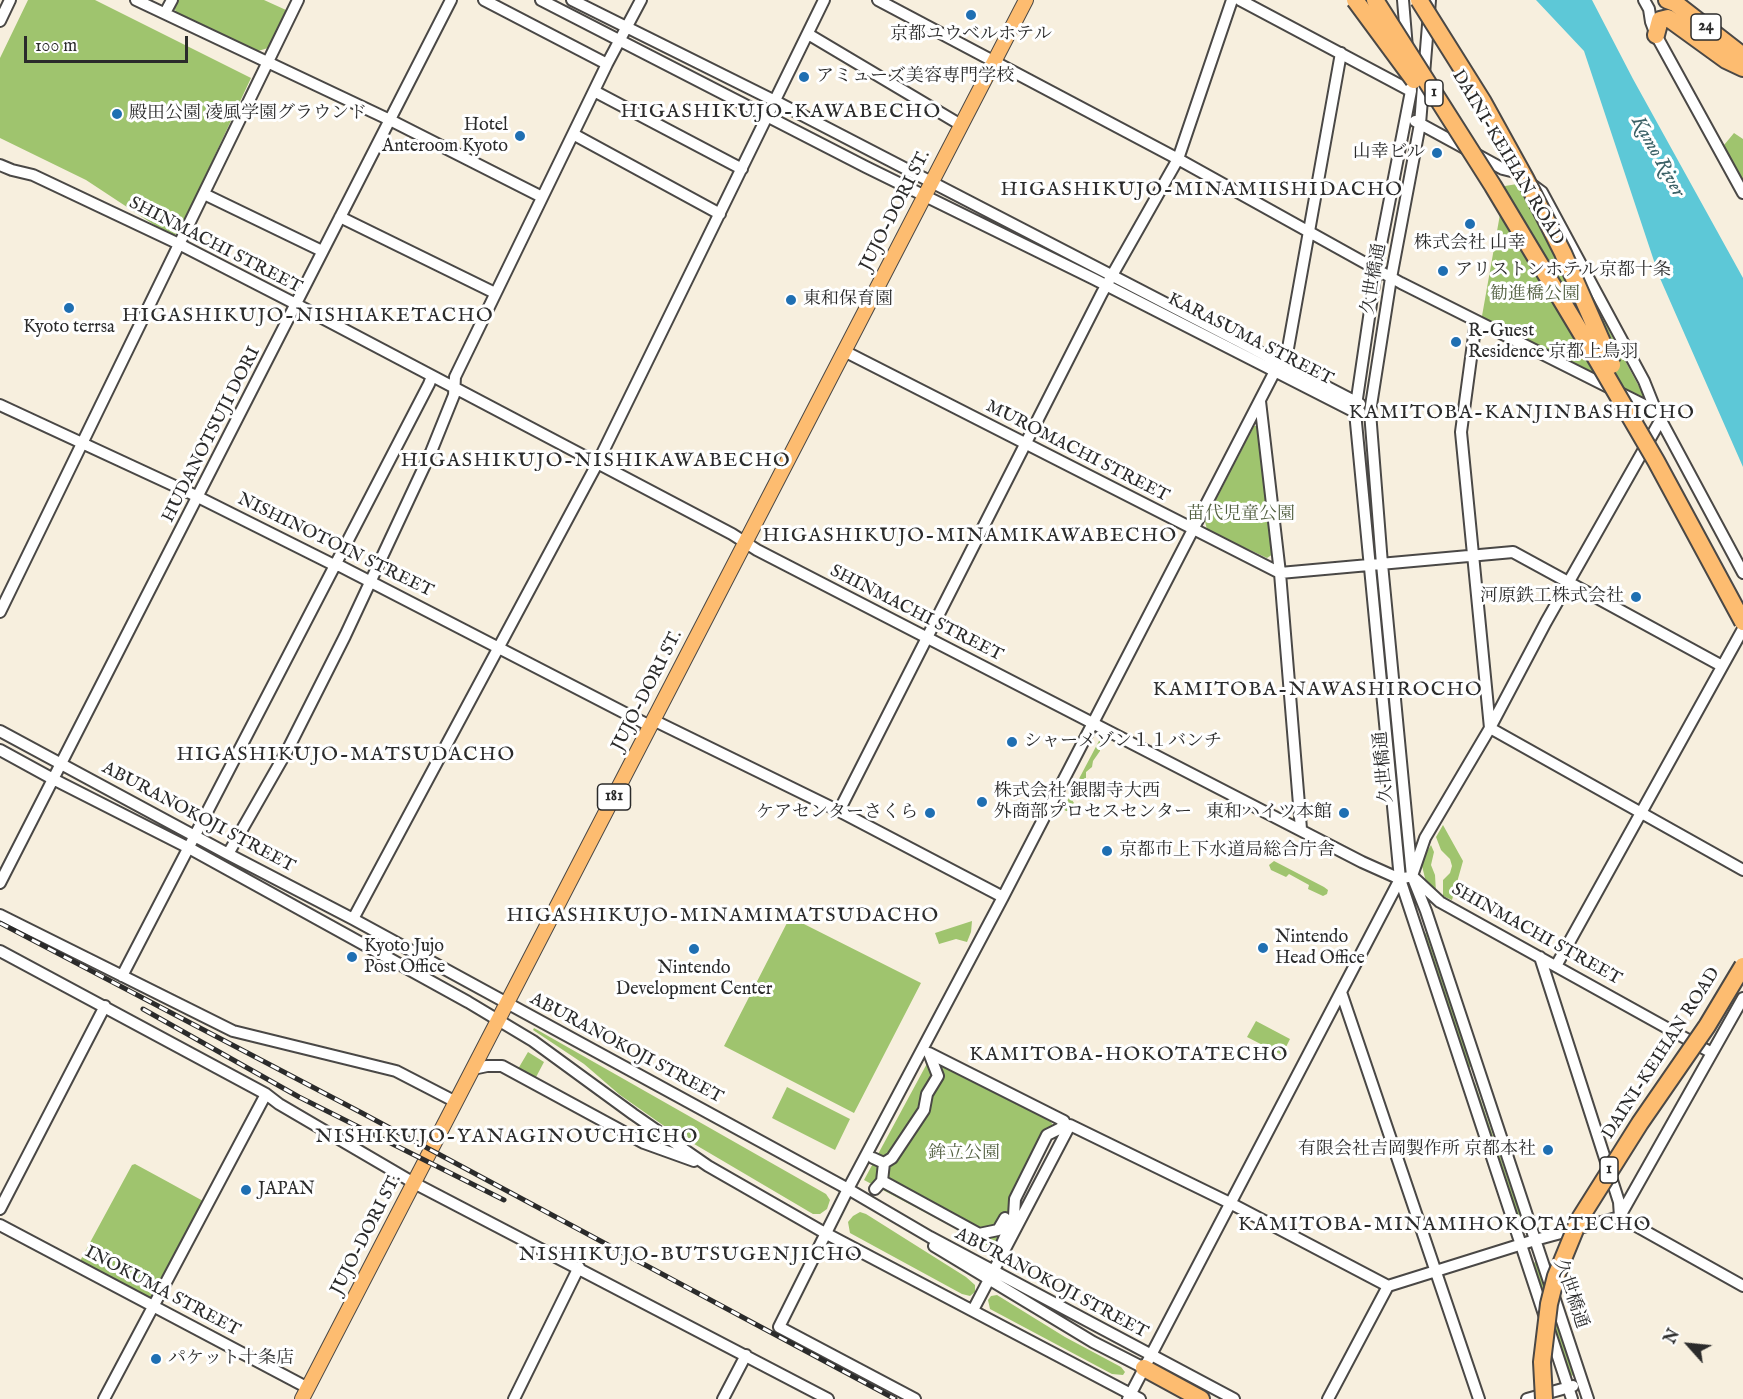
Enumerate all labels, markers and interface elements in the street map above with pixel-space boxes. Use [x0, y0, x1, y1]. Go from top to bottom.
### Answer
marker: 京都ユウベルホテル [964, 8, 978, 22]
road number: 24 [1691, 14, 1721, 40]
scale bar [27, 24, 190, 62]
place label: 京都ユウベルホテル [890, 24, 1052, 46]
text: 100 m [35, 35, 77, 58]
place label: アミューズ美容専門学校 [816, 66, 1014, 88]
street label: DAINI-KEIHAN ROAD [1446, 67, 1568, 249]
marker: アミューズ美容専門学校 [797, 70, 811, 84]
road number: 1 [1425, 80, 1443, 106]
district label: HIGASHIKUJO-KAWABECHO [621, 101, 941, 125]
place label: 殿田公園 凌風学園グラウンド [129, 103, 367, 125]
marker: 殿田公園 凌風学園グラウンド [110, 107, 124, 121]
water label: Kamo River [1625, 112, 1689, 202]
place label: Hotel Anteroom Kyoto [382, 115, 508, 158]
marker: Hotel Anteroom Kyoto [513, 129, 527, 143]
place label: 山幸ビル [1353, 142, 1425, 164]
marker: 山幸ビル [1430, 146, 1444, 160]
street label: JUJO-DORI ST. [856, 147, 936, 275]
district label: HIGASHIKUJO-MINAMIISHIDACHO [1001, 179, 1403, 203]
street label: SHINMACHI STREET [125, 193, 305, 299]
marker: 株式会社 山幸 [1463, 217, 1477, 231]
place label: 株式会社 山幸 [1414, 233, 1526, 255]
street label: 久世橋通 [1358, 242, 1392, 316]
place label: アリストンホテル京都十条 [1455, 260, 1671, 282]
marker: アリストンホテル京都十条 [1436, 264, 1450, 278]
park label: 勧進橋公園 [1490, 284, 1580, 306]
place label: 東和保育園 [803, 289, 893, 311]
street label: KARASUMA STREET [1164, 289, 1336, 391]
marker: 東和保育園 [784, 293, 798, 307]
marker: Kyoto terrsa [62, 301, 76, 315]
district label: HIGASHIKUJO-NISHIAKETACHO [122, 305, 494, 329]
place label: Kyoto terrsa [23, 317, 115, 339]
place label: R-Guest Residence 京都上鳥羽 [1468, 321, 1638, 364]
marker: R-Guest Residence 京都上鳥羽 [1449, 335, 1463, 349]
street label: HUDANOTSUJI DORI [158, 344, 266, 526]
street label: MUROMACHI STREET [982, 396, 1172, 508]
district label: KAMITOBA-KANJINBASHICHO [1349, 402, 1695, 426]
district label: HIGASHIKUJO-NISHIKAWABECHO [401, 450, 791, 474]
street label: NISHINOTOIN STREET [234, 489, 436, 603]
park label: 苗代児童公園 [1187, 504, 1295, 526]
district label: HIGASHIKUJO-MINAMIKAWABECHO [762, 525, 1178, 549]
street label: SHINMACHI STREET [826, 561, 1006, 667]
place label: 河原鉄工株式会社 [1480, 586, 1624, 608]
marker: 河原鉄工株式会社 [1629, 590, 1643, 604]
street label: JUJO-DORI ST. [608, 627, 688, 755]
district label: KAMITOBA-NAWASHIROCHO [1153, 679, 1483, 703]
street label: 久世橋通 [1371, 730, 1399, 804]
place label: シャーメゾン１１バンチ [1024, 731, 1222, 753]
marker: シャーメゾン１１バンチ [1005, 735, 1019, 749]
district label: HIGASHIKUJO-MATSUDACHO [176, 744, 516, 768]
street label: ABURANOKOJI STREET [98, 758, 298, 878]
place label: 株式会社 銀閣寺大西 外商部プロセスセンター [994, 781, 1192, 824]
road number: 181 [598, 784, 630, 810]
marker: 株式会社 銀閣寺大西 外商部プロセスセンター [975, 795, 989, 809]
place label: ケアセンターさくら [756, 802, 918, 824]
place label: 東和ハイツ本館 [1206, 802, 1332, 824]
marker: ケアセンターさくら [923, 806, 937, 820]
marker: 東和ハイツ本館 [1337, 806, 1351, 820]
place label: 京都市上下水道局総合庁舎 [1119, 840, 1335, 862]
marker: 京都市上下水道局総合庁舎 [1100, 844, 1114, 858]
street label: SHINMACHI STREET [1447, 879, 1625, 991]
district label: HIGASHIKUJO-MINAMIMATSUDACHO [506, 905, 940, 929]
place label: Nintendo Head Office [1275, 927, 1365, 970]
place label: Kyoto Jujo Post Office [364, 936, 445, 978]
marker: Nintendo Head Office [1256, 941, 1270, 955]
marker: Nintendo Development Center [687, 942, 701, 956]
marker: Kyoto Jujo Post Office [345, 950, 359, 964]
place label: Nintendo Development Center [616, 958, 772, 1000]
street label: DAINI-KEIHAN ROAD [1598, 964, 1726, 1144]
street label: ABURANOKOJI STREET [526, 989, 726, 1109]
district label: KAMITOBA-HOKOTATECHO [969, 1044, 1289, 1068]
district label: NISHIKUJO-YANAGINOUCHICHO [315, 1126, 699, 1150]
place label: 有限会社吉岡製作所 京都本社 [1298, 1139, 1536, 1161]
park label: 鉾立公園 [928, 1143, 1000, 1165]
marker: 有限会社吉岡製作所 京都本社 [1541, 1143, 1555, 1157]
road number: 1 [1600, 1157, 1618, 1183]
street label: JUJO-DORI ST. [327, 1171, 407, 1299]
place label: JAPAN [258, 1179, 315, 1201]
marker: JAPAN [239, 1183, 253, 1197]
district label: KAMITOBA-MINAMIHOKOTATECHO [1238, 1214, 1652, 1238]
street label: ABURANOKOJI STREET [951, 1224, 1151, 1344]
street label: INOKUMA STREET [81, 1242, 243, 1342]
district label: NISHIKUJO-BUTSUGENJICHO [519, 1244, 863, 1268]
street label: 久世橋通 [1548, 1256, 1592, 1332]
north arrow [1659, 1315, 1719, 1375]
text: N [1661, 1326, 1685, 1348]
place label: パケット十条店 [168, 1348, 294, 1370]
marker: パケット十条店 [149, 1352, 163, 1366]

